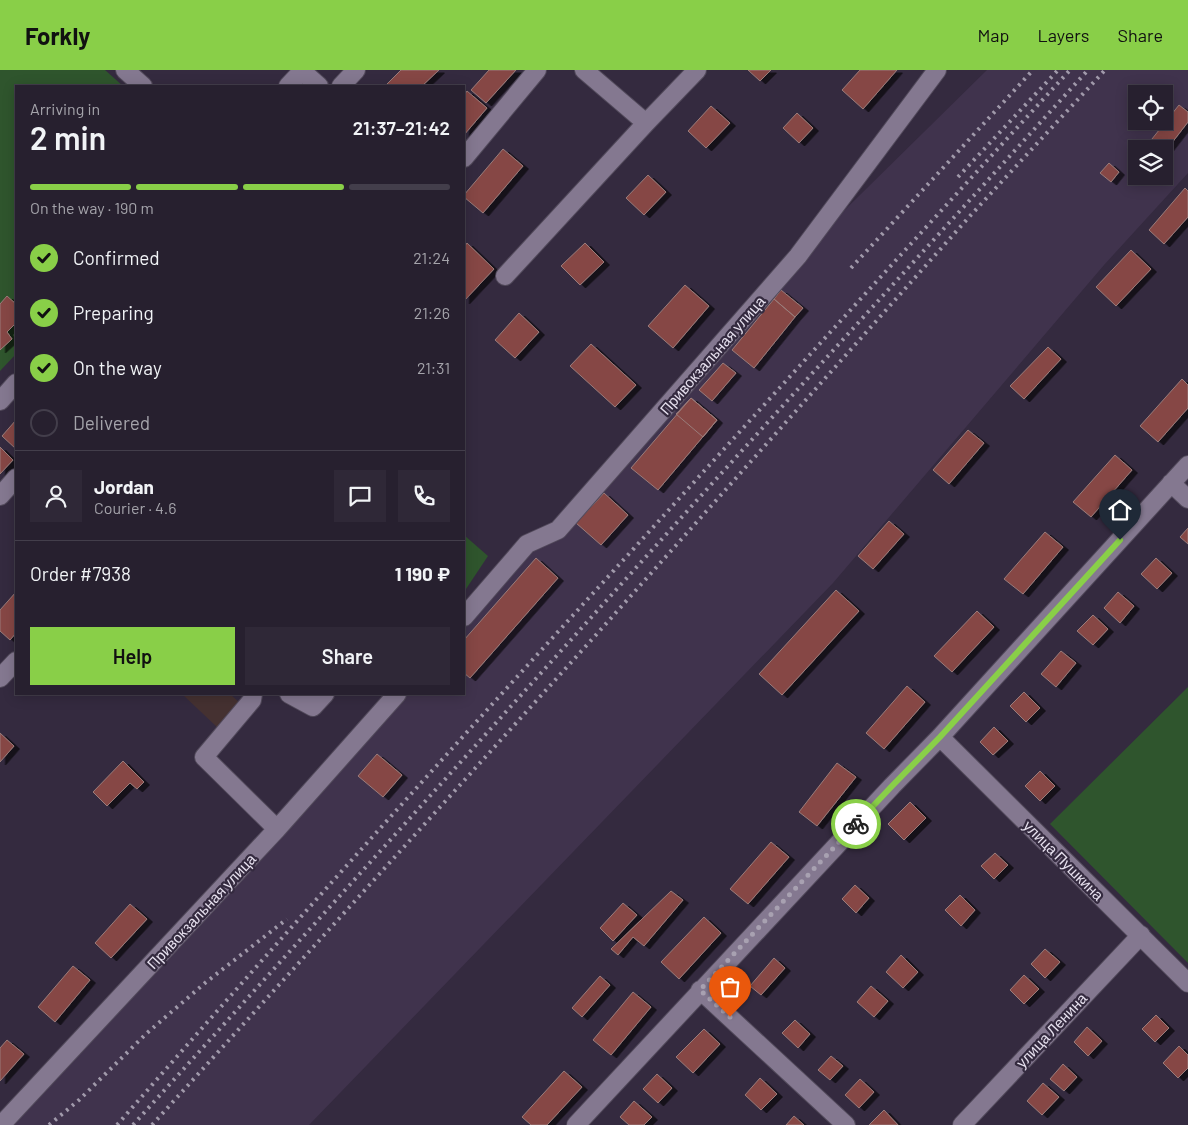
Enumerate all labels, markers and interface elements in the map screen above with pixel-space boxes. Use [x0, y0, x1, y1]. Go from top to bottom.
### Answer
text: Forkly [25, 21, 90, 50]
text: Map [977, 24, 1009, 46]
text: Layers [1037, 24, 1090, 46]
text: Share [1118, 24, 1163, 46]
map controls [1128, 85, 1173, 185]
button: locate [1128, 85, 1173, 130]
text: Arriving in [30, 99, 100, 118]
text: 21:37–21:42 [353, 116, 450, 139]
text: 2 min [30, 118, 106, 156]
button: layers [1128, 140, 1173, 185]
text: On the way · 190 m [30, 198, 154, 217]
icon: check [30, 244, 58, 272]
text: Confirmed [73, 246, 160, 269]
text: 21:24 [413, 248, 450, 267]
street label: Привокзальная улица [656, 292, 769, 418]
icon: check [30, 299, 58, 327]
text: Preparing [73, 301, 154, 324]
text: 21:26 [414, 303, 450, 322]
icon: check [30, 354, 58, 382]
text: On the way [73, 356, 162, 379]
text: 21:31 [417, 358, 450, 377]
text: Delivered [73, 411, 150, 434]
button: person [30, 470, 82, 522]
button: chat [334, 470, 386, 522]
button: phone [398, 470, 450, 522]
text: Jordan [94, 475, 154, 498]
pin [1099, 489, 1141, 540]
icon: home [1106, 496, 1134, 524]
text: Courier · 4.6 [94, 498, 177, 517]
text: Order #7938 [30, 562, 131, 585]
text: 1 190 ₽ [395, 562, 450, 585]
button: Help [30, 627, 235, 685]
button: Share [245, 627, 450, 685]
courier [831, 799, 881, 849]
icon: bike [842, 810, 870, 838]
street label: улица Пушкина [1020, 816, 1108, 904]
street label: Привокзальная улица [143, 849, 260, 972]
pin [709, 966, 751, 1017]
icon: bag [716, 973, 744, 1001]
street label: улица Ленина [1012, 988, 1091, 1071]

